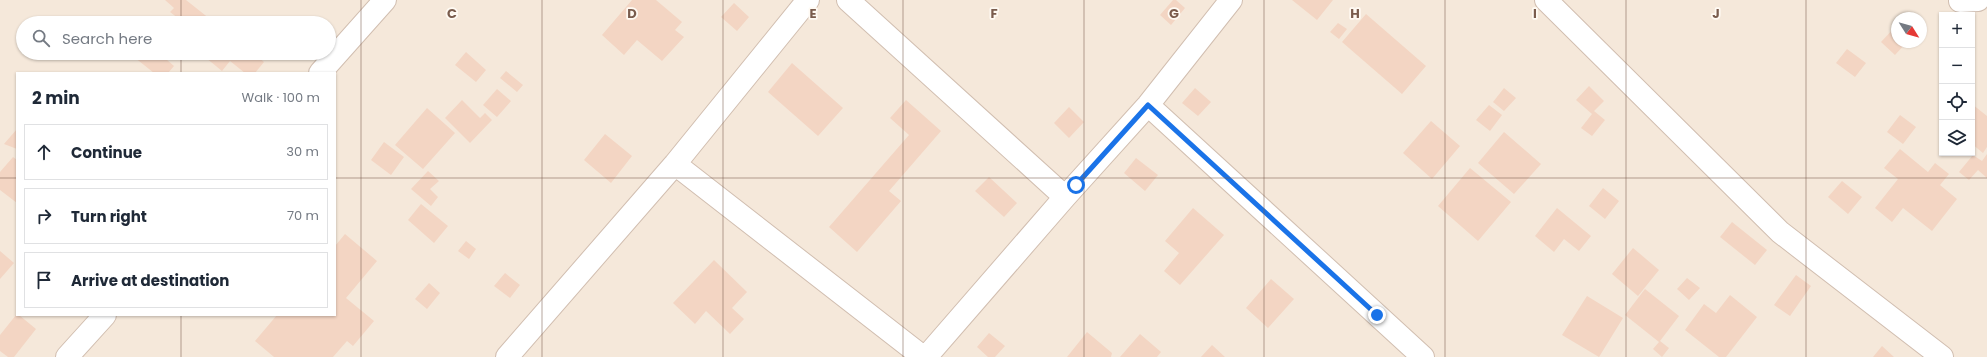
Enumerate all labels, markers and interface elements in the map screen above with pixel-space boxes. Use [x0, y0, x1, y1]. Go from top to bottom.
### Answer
text: C [447, 4, 457, 23]
text: D [627, 4, 637, 23]
text: E [809, 4, 817, 23]
text: F [990, 4, 998, 23]
text: G [1169, 4, 1179, 23]
text: H [1350, 4, 1360, 23]
text: I [1533, 4, 1537, 23]
text: J [1712, 4, 1720, 23]
north arrow [1891, 12, 1927, 48]
map controls [1939, 12, 1975, 156]
button: + [1939, 12, 1975, 48]
search box [16, 16, 336, 60]
icon: search [30, 27, 52, 49]
text: Search here [62, 28, 152, 49]
button: − [1939, 48, 1975, 84]
button: locate [1939, 84, 1975, 120]
text: 2 min [32, 86, 80, 110]
text: Walk · 100 m [242, 88, 320, 107]
button: layers [1939, 120, 1975, 156]
icon: ahead [33, 141, 55, 163]
text: Continue [71, 142, 142, 163]
text: 30 m [286, 142, 319, 161]
route start [1067, 176, 1085, 194]
icon: right [33, 205, 55, 227]
text: Turn right [71, 206, 147, 227]
text: 70 m [287, 206, 319, 225]
icon: arrive [33, 269, 55, 291]
text: Arrive at destination [71, 270, 229, 291]
route end [1368, 306, 1386, 324]

